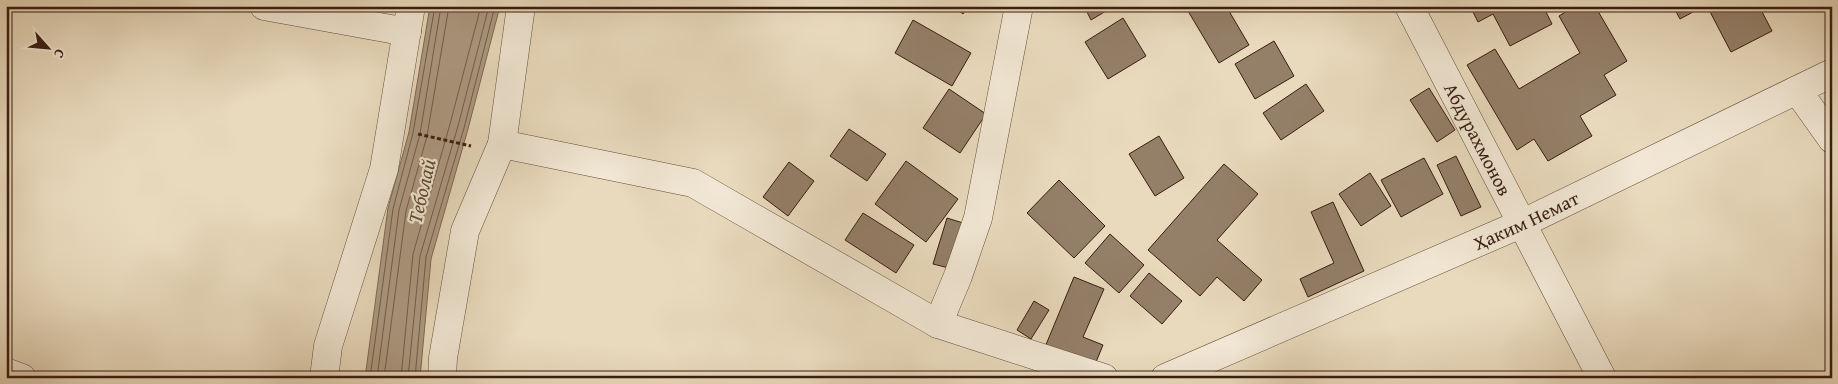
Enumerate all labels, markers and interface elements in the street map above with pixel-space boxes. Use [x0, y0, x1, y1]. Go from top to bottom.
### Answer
north arrow [22, 22, 72, 72]
text: С [49, 46, 70, 62]
street label: Абдурахмонов [1437, 78, 1519, 200]
water label: Теболай [400, 156, 442, 226]
street label: Ҳаким Немат [1469, 184, 1584, 257]

